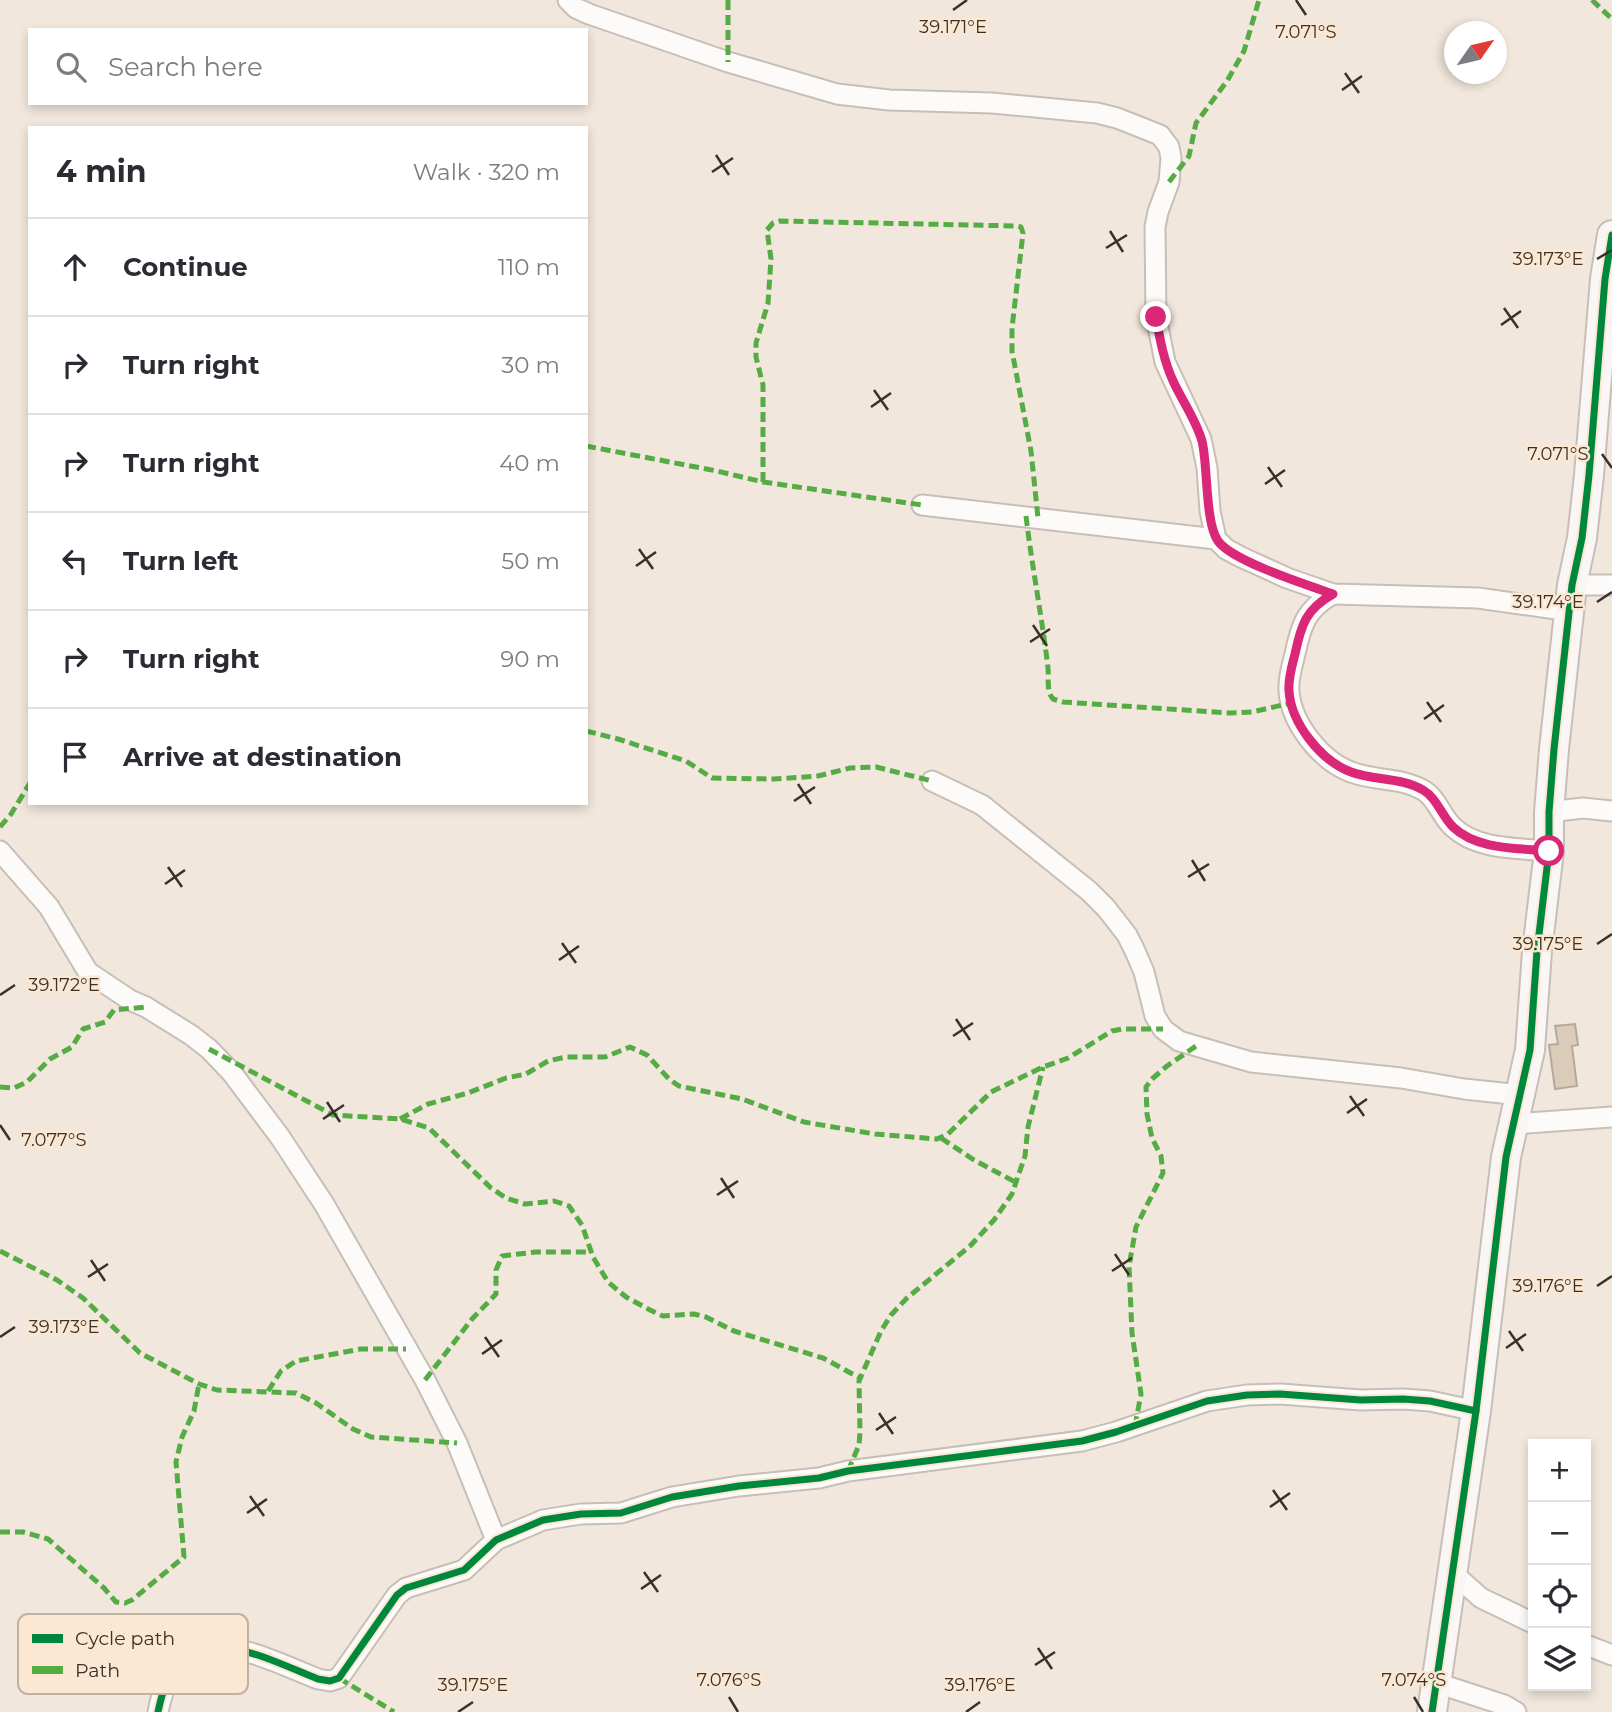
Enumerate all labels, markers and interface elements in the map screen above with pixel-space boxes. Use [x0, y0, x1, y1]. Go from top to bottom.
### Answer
text: 39.171°E [919, 16, 987, 38]
text: 7.071°S [1275, 21, 1337, 43]
north arrow [1444, 21, 1507, 84]
search box [28, 28, 588, 105]
icon: search [52, 48, 90, 86]
text: Search here [108, 51, 263, 83]
text: 4 min [56, 153, 146, 190]
text: Walk · 320 m [413, 158, 560, 186]
icon: ahead [56, 248, 94, 286]
text: 39.173°E [1513, 248, 1583, 270]
text: Continue [123, 251, 248, 283]
text: 110 m [498, 253, 560, 281]
route end [1140, 301, 1171, 332]
icon: right [56, 346, 94, 384]
text: Turn right [123, 349, 259, 381]
text: 30 m [501, 351, 560, 379]
text: 7.071°S [1527, 443, 1589, 465]
icon: right [56, 444, 94, 482]
text: Turn right [123, 447, 259, 479]
text: 40 m [499, 449, 560, 477]
icon: left [56, 542, 94, 580]
text: Turn left [123, 545, 239, 577]
text: 50 m [501, 547, 560, 575]
text: 39.174°E [1512, 591, 1584, 613]
icon: right [56, 640, 94, 678]
text: Turn right [123, 643, 259, 675]
text: 90 m [500, 645, 560, 673]
icon: arrive [56, 738, 94, 776]
text: Arrive at destination [123, 741, 402, 773]
route start [1533, 835, 1564, 866]
text: 39.175°E [1513, 933, 1583, 955]
text: 39.172°E [28, 974, 100, 996]
text: 7.077°S [21, 1129, 87, 1151]
text: 39.176°E [1512, 1275, 1584, 1297]
text: 39.173°E [29, 1316, 99, 1338]
map controls [1528, 1439, 1591, 1691]
button: + [1528, 1439, 1591, 1502]
button: − [1528, 1502, 1591, 1565]
button: locate [1528, 1565, 1591, 1628]
legend [18, 1614, 248, 1694]
text: Cycle path [75, 1627, 175, 1650]
button: layers [1528, 1628, 1591, 1691]
text: Path [75, 1659, 120, 1682]
text: 7.076°S [697, 1669, 761, 1691]
text: 7.074°S [1382, 1669, 1446, 1691]
text: 39.175°E [438, 1674, 508, 1696]
text: 39.176°E [944, 1674, 1016, 1696]

